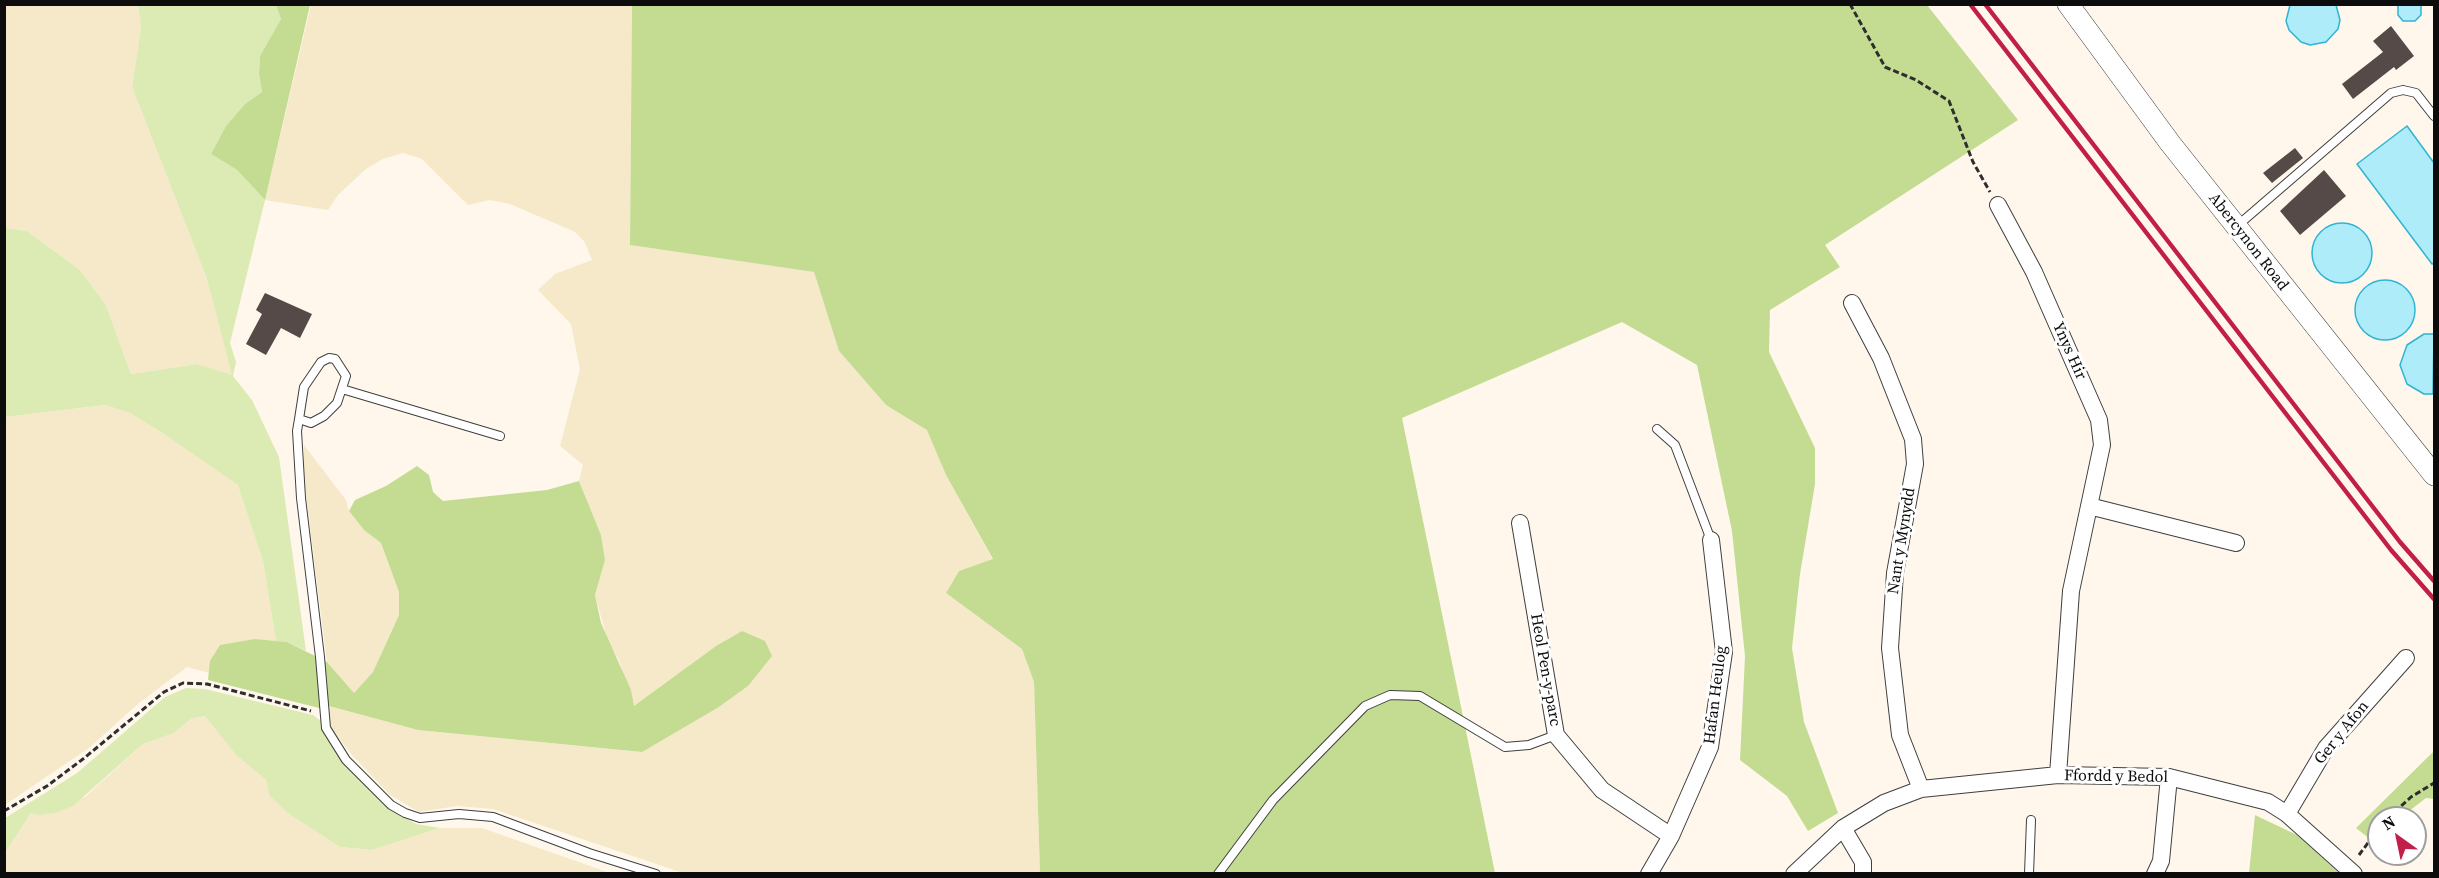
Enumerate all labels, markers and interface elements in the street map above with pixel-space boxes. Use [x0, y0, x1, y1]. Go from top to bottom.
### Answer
street label: Abercynon Road [2204, 189, 2292, 295]
street label: Ynys Hir [2048, 319, 2090, 383]
street label: Nant y Mynydd [1884, 486, 1920, 596]
street label: Heol Pen-y-parc [1526, 612, 1564, 728]
street label: Hafan Heulog [1700, 645, 1732, 745]
street label: Ger y Afon [2311, 697, 2373, 769]
street label: Ffordd y Bedol [2064, 766, 2168, 788]
north arrow [2367, 806, 2427, 866]
text: N [2377, 810, 2399, 835]

